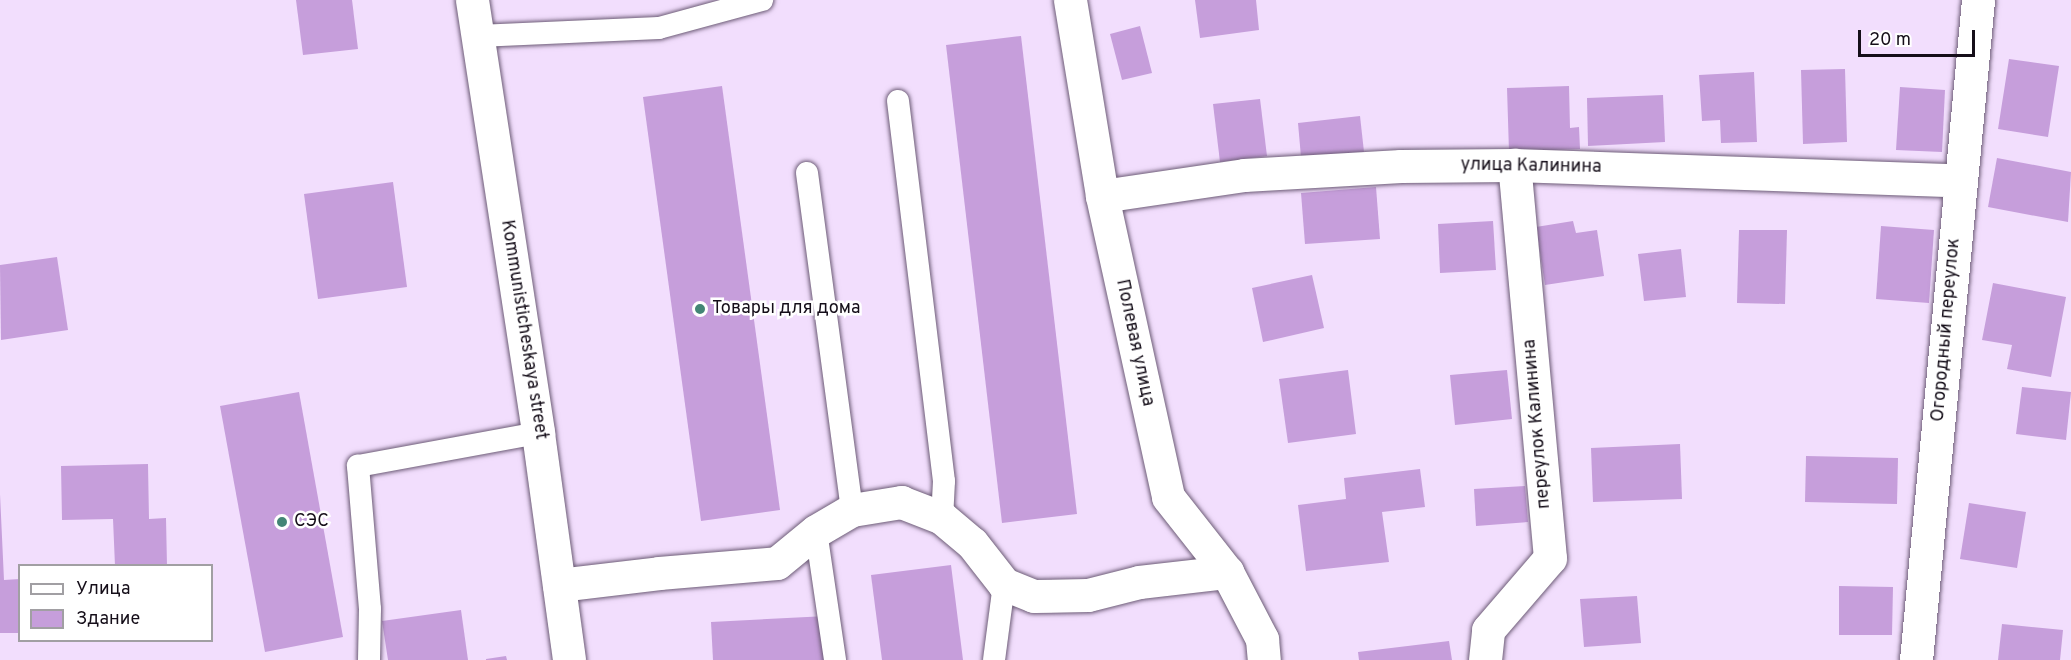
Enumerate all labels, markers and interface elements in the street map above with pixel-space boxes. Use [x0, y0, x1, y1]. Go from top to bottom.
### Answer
scale bar [1861, 18, 1978, 56]
text: 20 m [1869, 29, 1911, 52]
street label: улица Калинина [1460, 155, 1602, 179]
street label: Kommunisticheskaya street [495, 219, 551, 441]
street label: Огородный переулок [1928, 237, 1966, 423]
street label: Полевая улица [1110, 278, 1158, 408]
place label: Товары для дома [712, 298, 861, 320]
marker: Товары для дома [693, 302, 707, 316]
street label: переулок Калинина [1520, 338, 1556, 510]
place label: СЭС [294, 511, 329, 533]
marker: СЭС [275, 515, 289, 529]
legend [18, 564, 213, 642]
text: Улица [76, 578, 130, 601]
text: Здание [76, 608, 140, 631]

